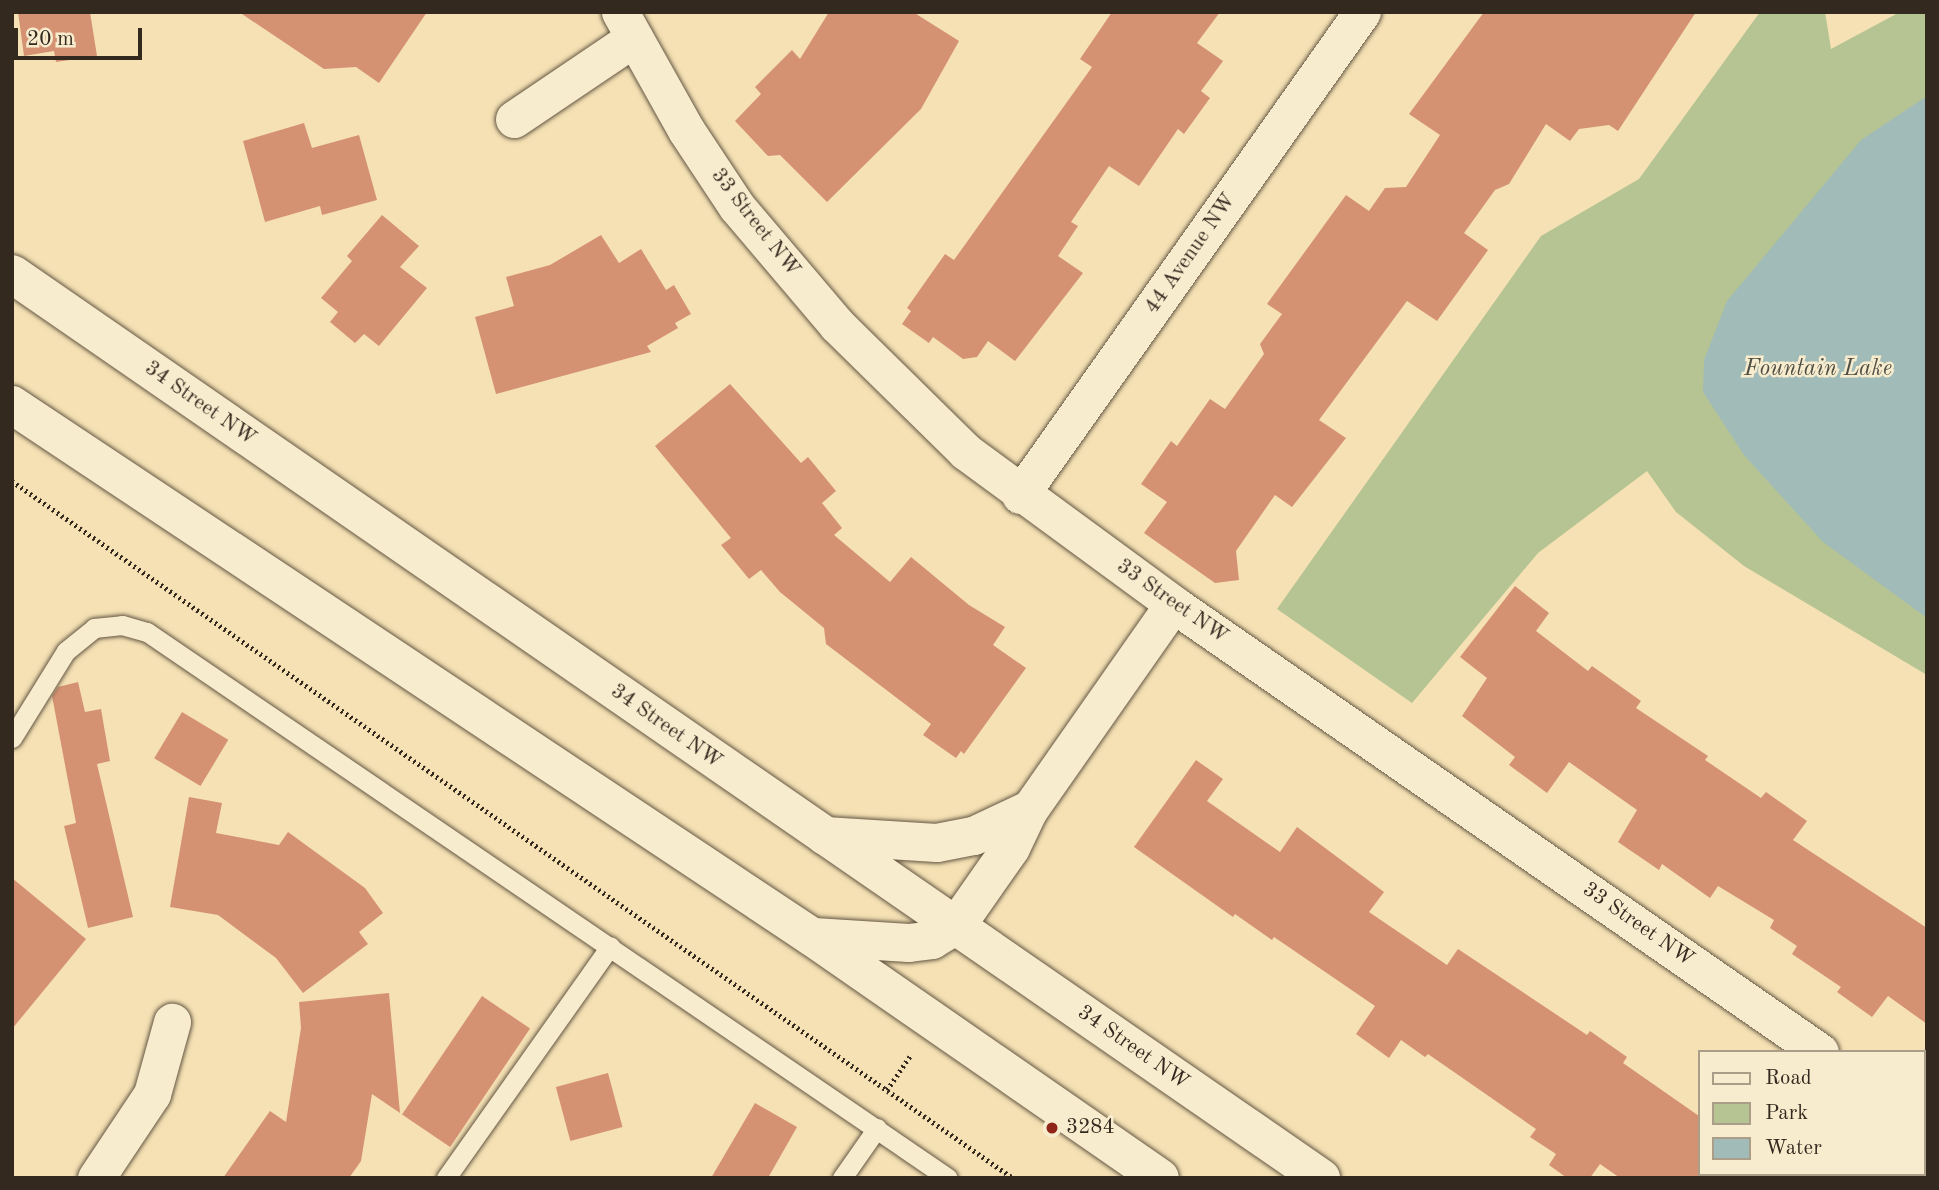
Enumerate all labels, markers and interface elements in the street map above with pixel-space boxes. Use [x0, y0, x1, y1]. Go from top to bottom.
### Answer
scale bar [18, 14, 145, 58]
text: 20 m [27, 29, 74, 50]
street label: 33 Street NW [705, 164, 805, 282]
street label: 44 Avenue NW [1140, 189, 1242, 319]
water label: Fountain Lake [1744, 355, 1892, 383]
street label: 34 Street NW [139, 356, 261, 452]
street label: 33 Street NW [1111, 554, 1233, 650]
street label: 34 Street NW [605, 679, 727, 775]
street label: 33 Street NW [1577, 877, 1699, 973]
street label: 34 Street NW [1072, 1000, 1194, 1096]
legend [1698, 1050, 1925, 1176]
text: Road [1765, 1068, 1812, 1089]
text: Park [1765, 1103, 1808, 1124]
place label: 3284 [1066, 1115, 1115, 1141]
marker: 3284 [1044, 1120, 1060, 1136]
text: Water [1765, 1138, 1822, 1159]

